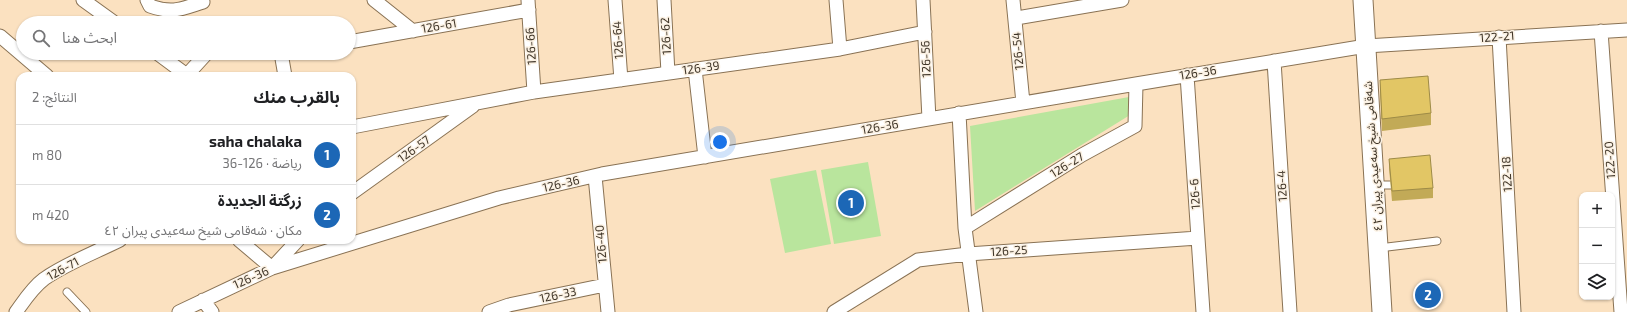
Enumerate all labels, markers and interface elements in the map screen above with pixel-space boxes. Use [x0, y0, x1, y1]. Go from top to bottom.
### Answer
street label: 126-61 [420, 15, 457, 35]
search box [16, 16, 356, 60]
street label: 126-62 [657, 17, 673, 55]
street label: 126-64 [609, 21, 625, 60]
icon: search [30, 27, 52, 49]
street label: 126-66 [522, 27, 538, 65]
text: ابحث هنا [62, 28, 117, 46]
street label: 122-21 [1479, 28, 1515, 44]
street label: 126-54 [1008, 32, 1026, 70]
street label: 126-56 [917, 40, 933, 78]
street label: 126-39 [681, 57, 720, 77]
street label: 126-36 [1178, 62, 1217, 82]
street label: شەقامی شیخ سەعیدی پیران ٤٢ [1360, 80, 1387, 231]
text: بالقرب منك [253, 86, 340, 106]
text: النتائج: 2 [32, 89, 77, 105]
street label: 126-36 [860, 116, 900, 136]
text: saha chalaka [209, 132, 302, 150]
street label: 126-57 [395, 132, 432, 165]
your location [710, 132, 730, 152]
street label: 122-20 [1601, 141, 1617, 179]
text: 80 m [32, 147, 62, 163]
text: 1 [324, 147, 330, 163]
street label: 126-27 [1047, 148, 1086, 180]
text: رياضة · 126-36 [223, 155, 302, 171]
street label: 122-18 [1498, 156, 1514, 192]
street label: 126-4 [1273, 170, 1289, 202]
street label: 126-36 [541, 172, 581, 194]
street label: 126-6 [1186, 178, 1202, 210]
pin: 1 [838, 188, 864, 218]
text: زرگتة الجديدة [218, 191, 302, 209]
map controls [1579, 192, 1615, 300]
button: + [1579, 192, 1615, 228]
text: 420 m [32, 207, 69, 223]
text: 2 [323, 207, 331, 223]
text: مكان · شەقامی شیخ سەعیدی پیران ٤٢ [104, 222, 302, 238]
street label: 126-40 [591, 224, 609, 264]
button: − [1579, 228, 1615, 264]
street label: 126-25 [990, 242, 1028, 258]
street label: 126-71 [44, 254, 81, 283]
street label: 126-36 [231, 263, 271, 291]
button: layers [1579, 264, 1615, 300]
pin: 2 [1415, 280, 1441, 310]
street label: 126-33 [538, 283, 577, 305]

